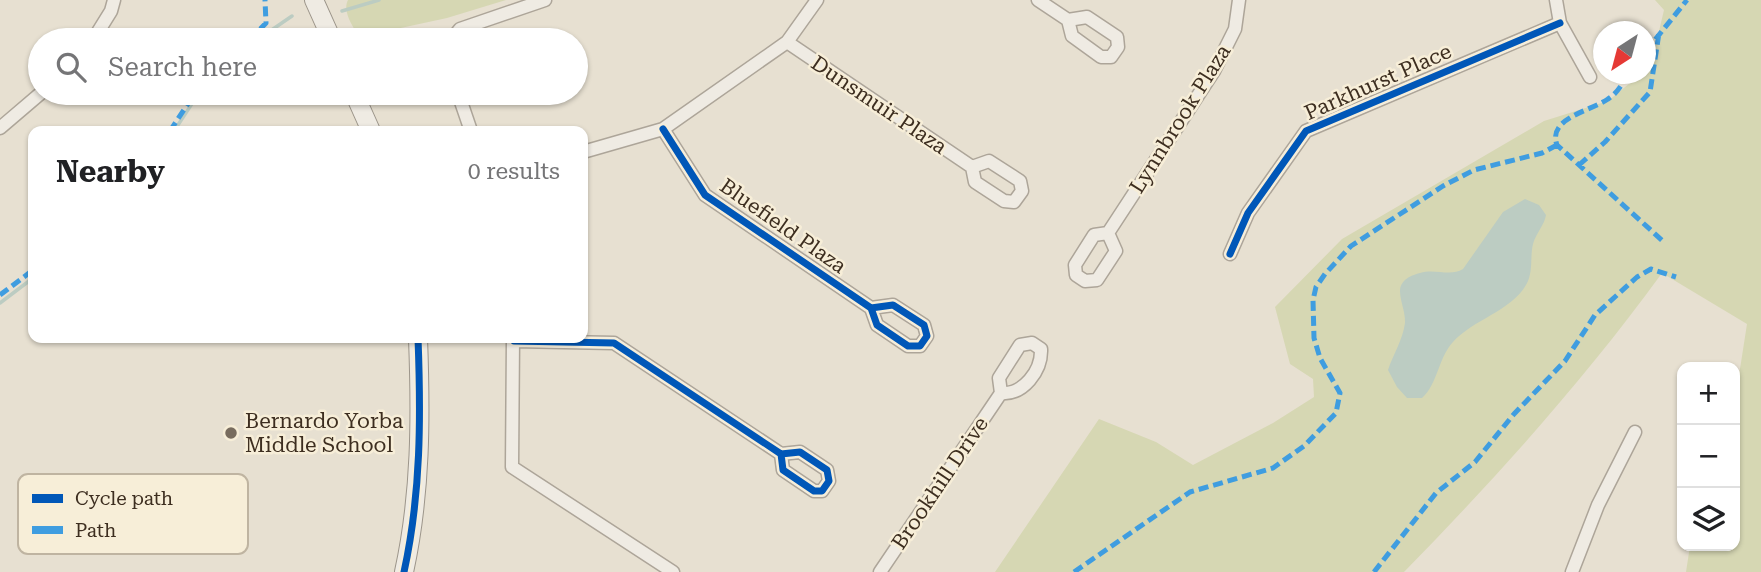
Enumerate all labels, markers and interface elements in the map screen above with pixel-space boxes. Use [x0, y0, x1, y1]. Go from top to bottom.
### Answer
north arrow [1593, 21, 1656, 84]
search box [28, 28, 588, 105]
street label: Parkhurst Place [1301, 39, 1455, 125]
street label: Lynnbrook Plaza [1125, 40, 1236, 198]
icon: search [52, 48, 90, 86]
street label: Dunsmuir Plaza [807, 51, 952, 159]
text: Search here [108, 52, 257, 82]
text: Nearby [56, 154, 165, 189]
text: 0 results [468, 158, 560, 185]
street label: Bluefield Plaza [715, 174, 851, 279]
map controls [1677, 362, 1740, 551]
button: + [1677, 362, 1740, 425]
place label: Bernardo Yorba Middle School [245, 409, 404, 457]
street label: Brookhill Drive [887, 412, 993, 554]
marker: Bernardo Yorba Middle School [223, 425, 239, 441]
button: − [1677, 425, 1740, 488]
legend [18, 474, 248, 554]
text: Cycle path [75, 487, 173, 510]
button: layers [1677, 488, 1740, 551]
text: Path [75, 519, 116, 542]

